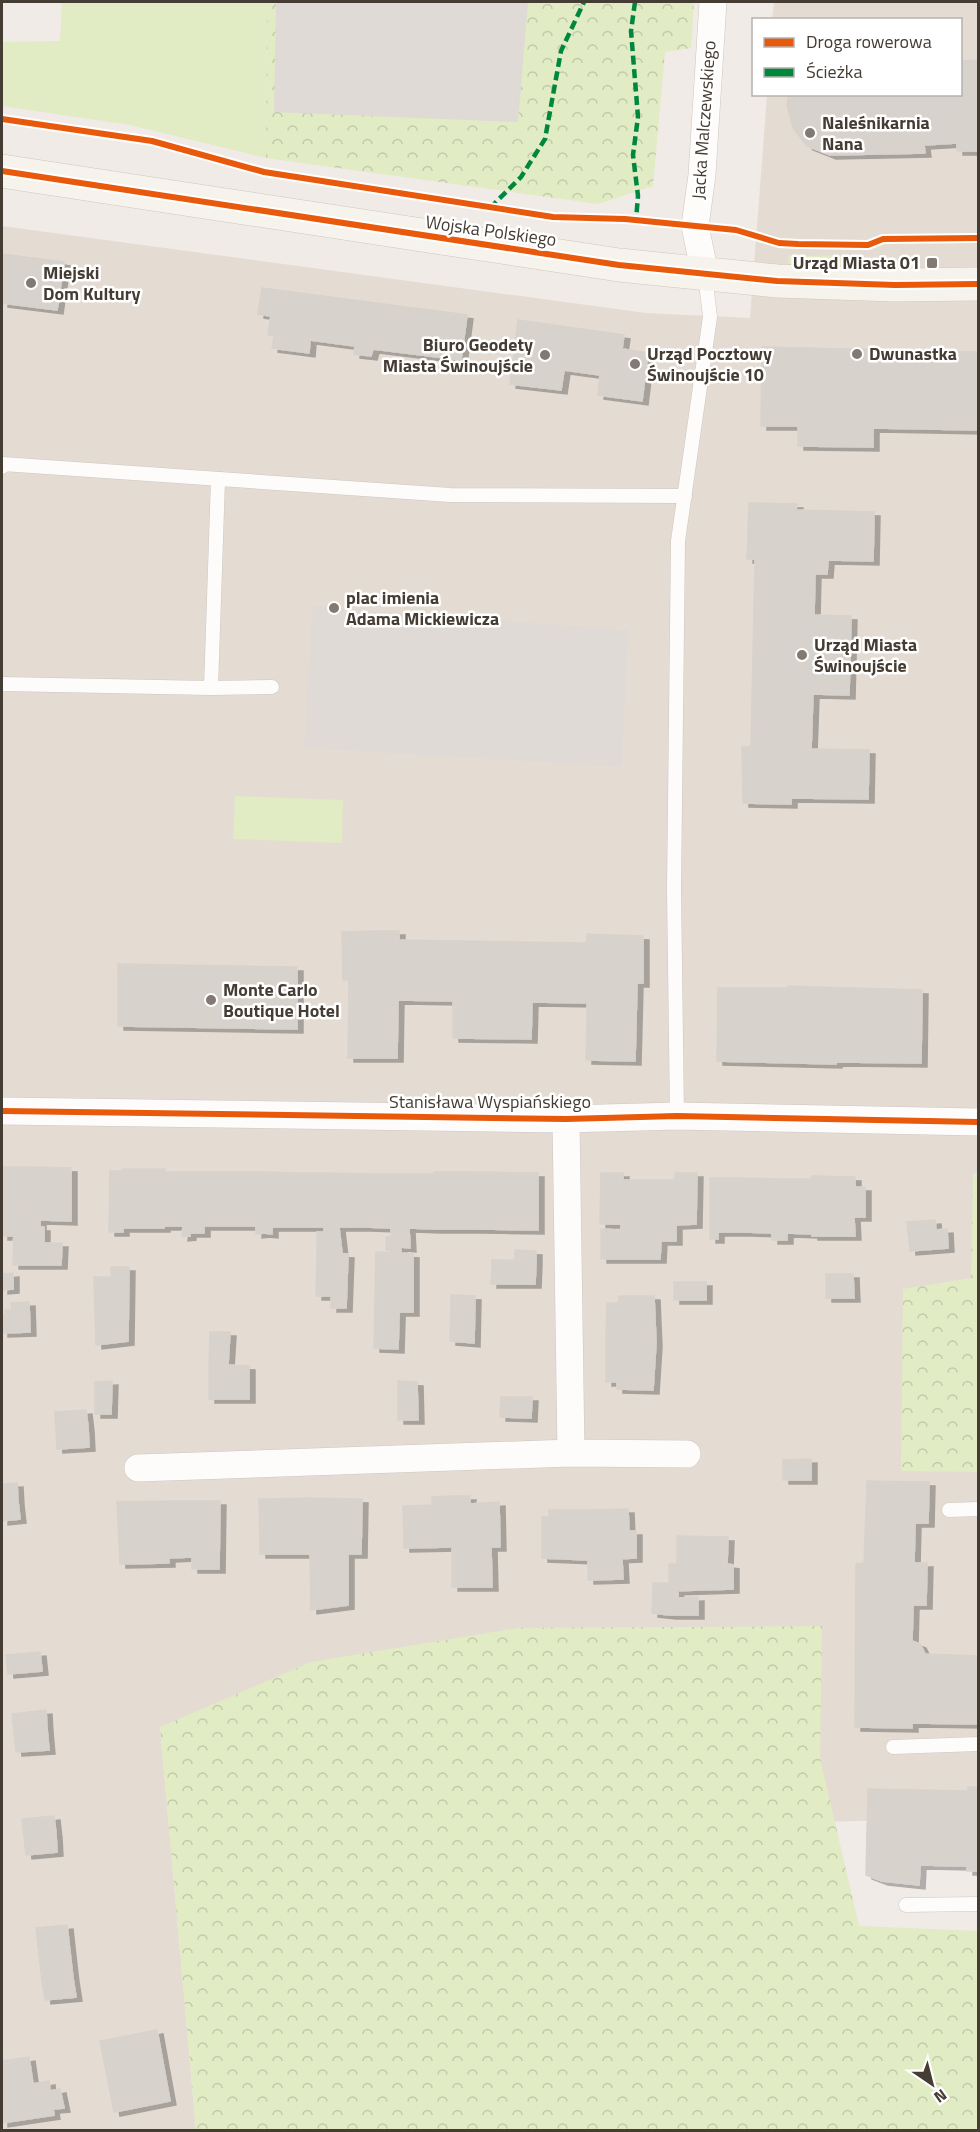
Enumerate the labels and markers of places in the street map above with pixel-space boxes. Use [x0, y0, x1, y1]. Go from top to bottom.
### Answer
place label: Naleśnikarnia Nana [822, 109, 930, 157]
marker: Naleśnikarnia Nana [803, 126, 817, 140]
place label: Urząd Miasta 01 [793, 249, 920, 276]
marker: Urząd Miasta 01 [925, 256, 939, 270]
place label: Miejski Dom Kultury [43, 259, 141, 307]
marker: Miejski Dom Kultury [24, 276, 38, 290]
place label: Biuro Geodety Miasta Świnoujście [383, 331, 533, 379]
place label: Urząd Pocztowy Świnoujście 10 [647, 340, 772, 388]
place label: Dwunastka [869, 340, 957, 367]
marker: Dwunastka [850, 347, 864, 361]
marker: Biuro Geodety Miasta Świnoujście [538, 348, 552, 362]
marker: Urząd Pocztowy Świnoujście 10 [628, 357, 642, 371]
place label: plac imienia Adama Mickiewicza [346, 584, 499, 632]
marker: plac imienia Adama Mickiewicza [327, 601, 341, 615]
place label: Urząd Miasta Świnoujście [814, 631, 917, 679]
marker: Urząd Miasta Świnoujście [795, 648, 809, 662]
place label: Monte Carlo Boutique Hotel [223, 976, 340, 1024]
marker: Monte Carlo Boutique Hotel [204, 993, 218, 1007]

